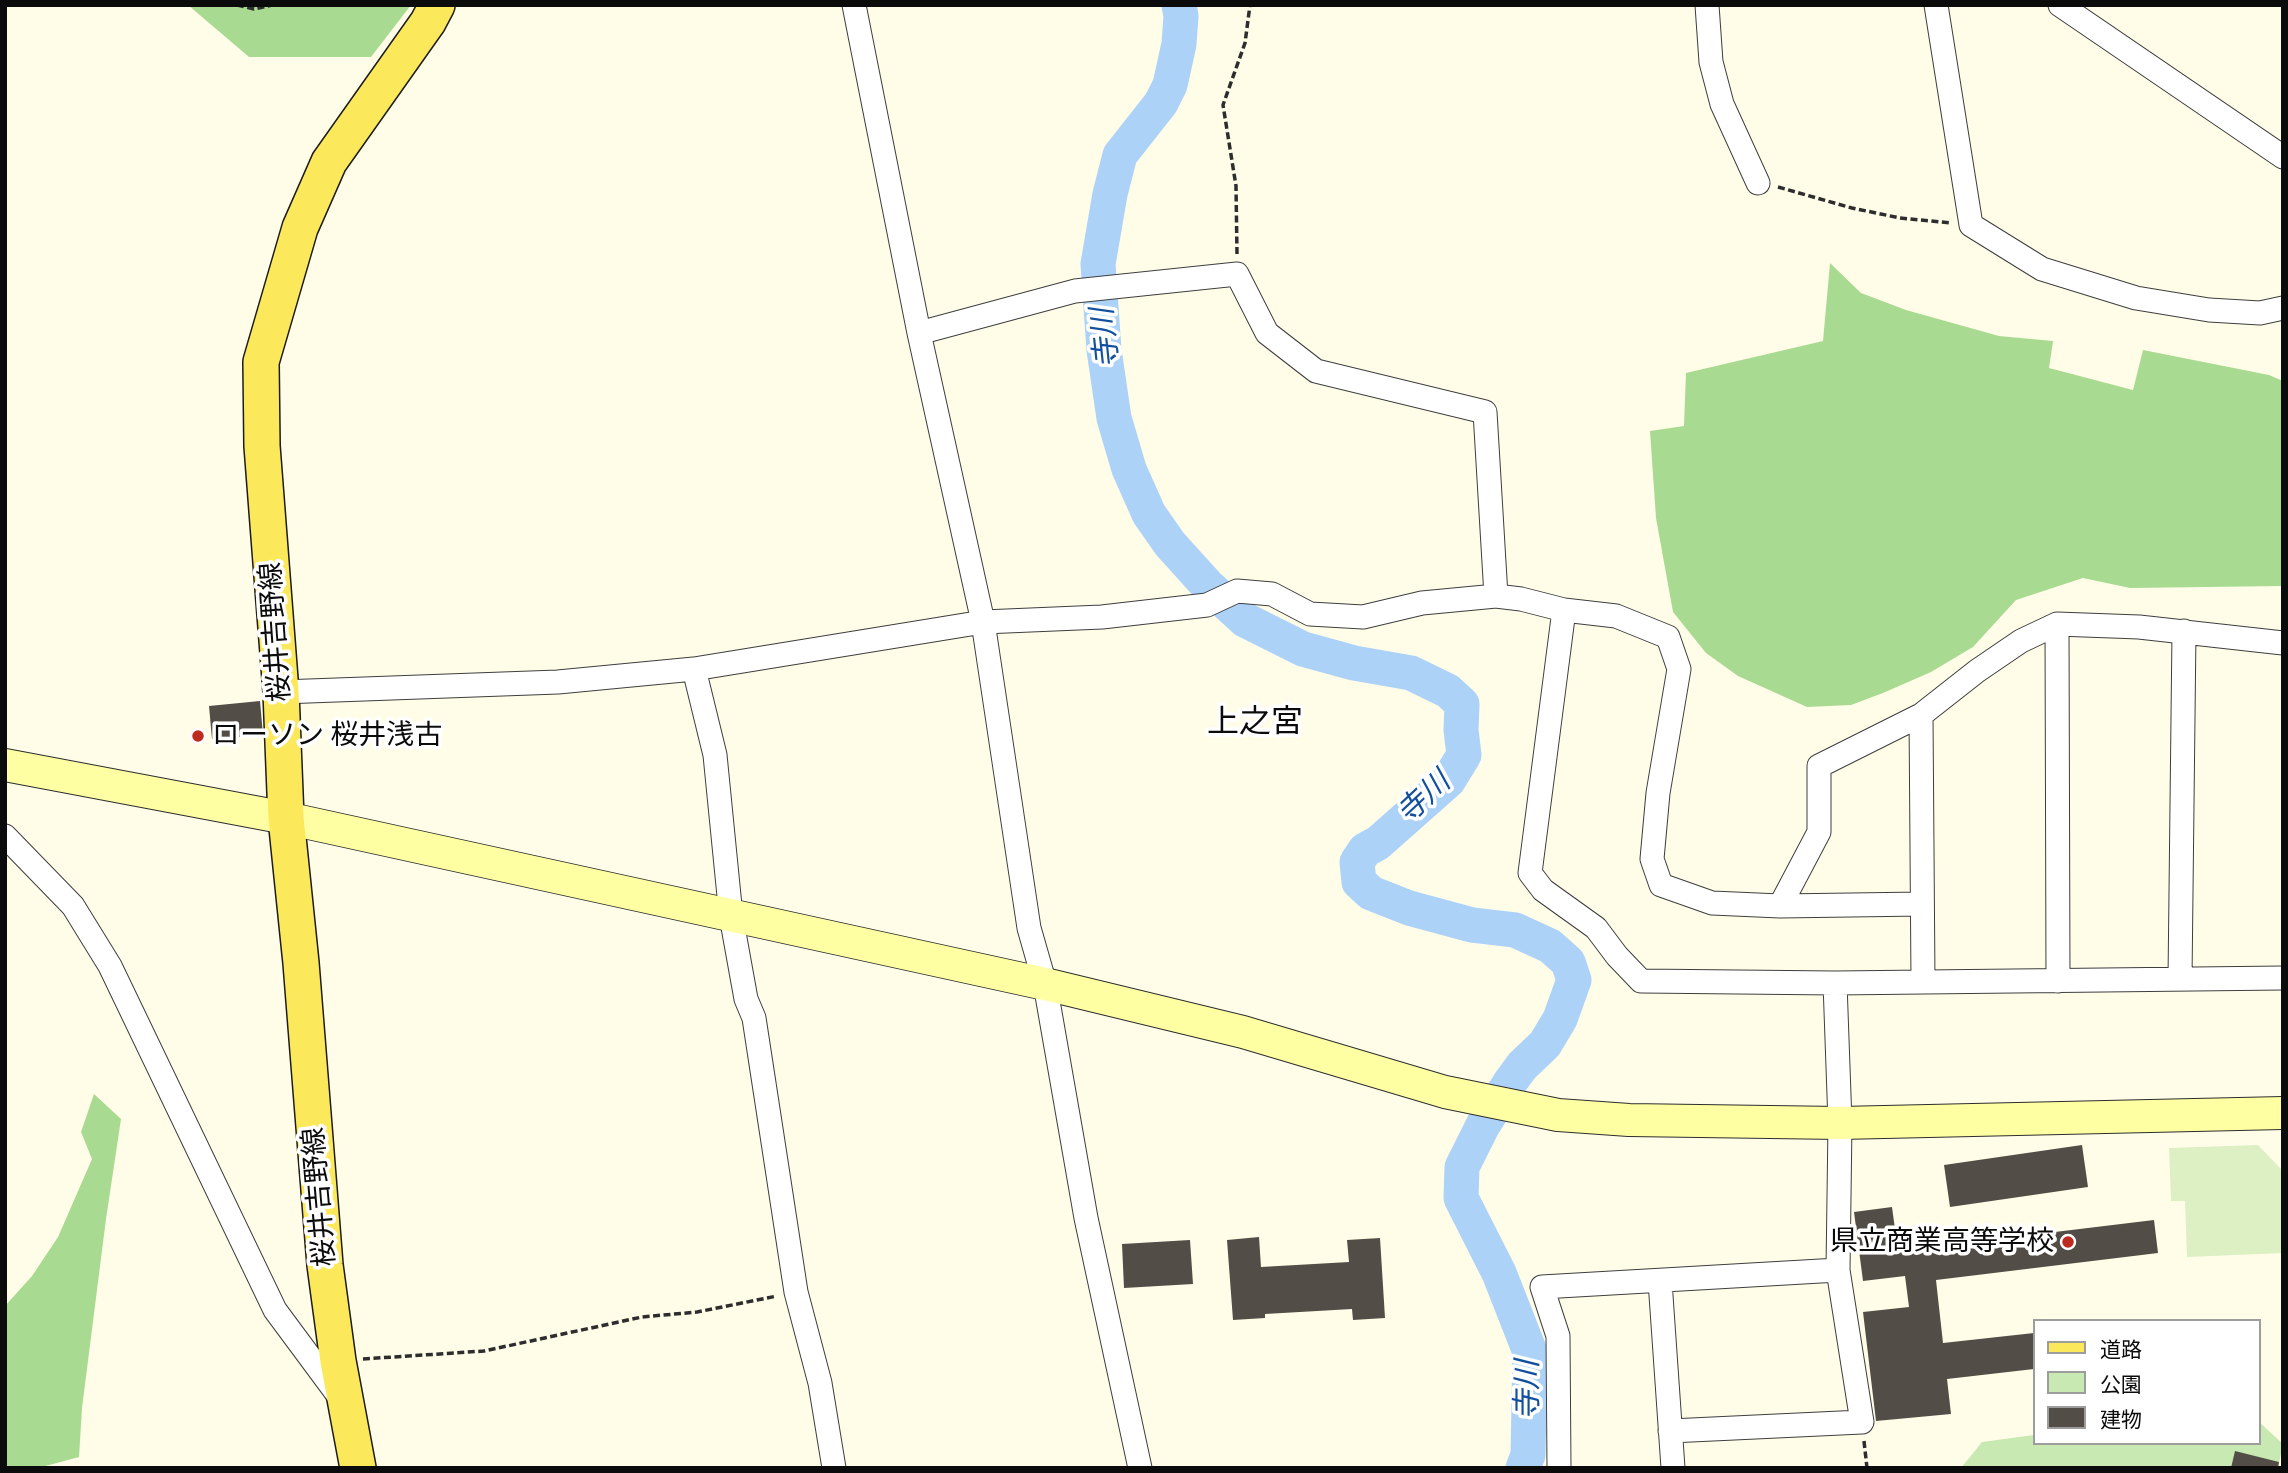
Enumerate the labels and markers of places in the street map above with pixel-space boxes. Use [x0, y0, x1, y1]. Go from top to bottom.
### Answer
place label: ローソン 桜井浅古 [212, 719, 442, 753]
marker: ローソン 桜井浅古 [190, 728, 206, 744]
place label: 県立商業高等学校 [1830, 1225, 2054, 1259]
marker: 県立商業高等学校 [2060, 1234, 2076, 1250]

